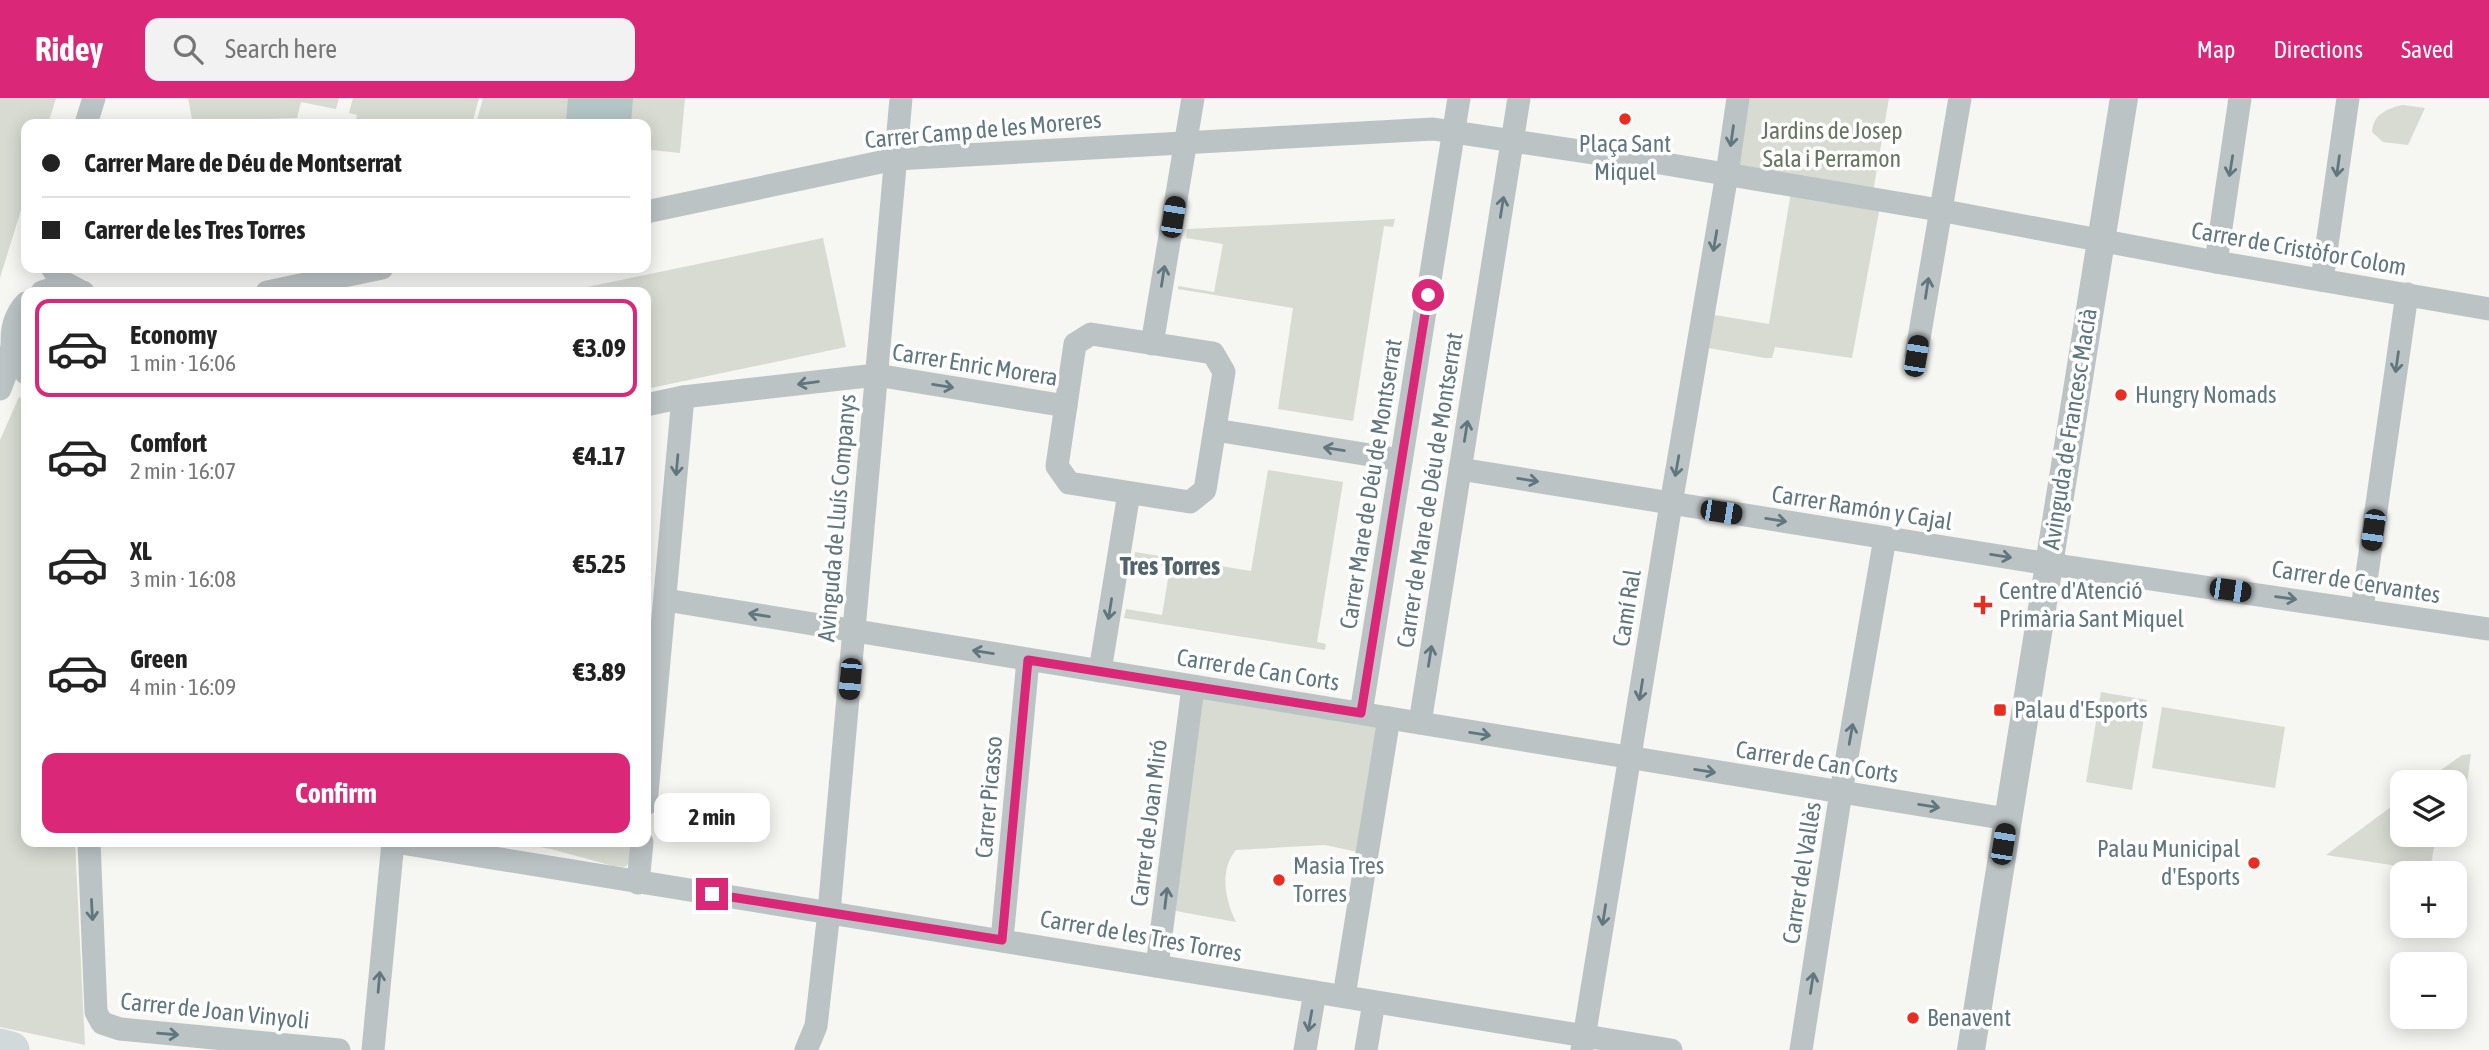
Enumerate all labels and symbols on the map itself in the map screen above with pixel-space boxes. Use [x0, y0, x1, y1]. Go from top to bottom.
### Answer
street label: Carrer Camp de les Moreres [864, 106, 1102, 153]
marker: Plaça Sant Miquel [1617, 111, 1633, 127]
park label: Jardins de Josep Sala i Perramon [1761, 117, 1903, 172]
one-way arrow [1726, 124, 1739, 147]
place label: Plaça Sant Miquel [1579, 130, 1671, 185]
one-way arrow [2224, 154, 2237, 176]
one-way arrow [2331, 154, 2344, 176]
car [1160, 195, 1187, 239]
one-way arrow [1496, 196, 1509, 219]
street label: Carrer de Cristòfor Colom [2189, 216, 2409, 281]
one-way arrow [1708, 229, 1722, 252]
one-way arrow [1157, 265, 1170, 288]
one-way arrow [1920, 278, 1933, 300]
route start [1412, 279, 1444, 311]
street label: Avinguda de Francesc Macià [2037, 306, 2102, 551]
street label: Carrer de Mare de Déu de Montserrat [1391, 330, 1468, 649]
car [1903, 334, 1930, 378]
street label: Carrer Mare de Déu de Montserrat [1334, 337, 1407, 631]
street label: Carrer Enric Morera [890, 338, 1060, 391]
one-way arrow [2390, 350, 2403, 373]
one-way arrow [797, 377, 820, 390]
one-way arrow [931, 380, 954, 393]
place label: Hungry Nomads [2135, 381, 2276, 408]
marker: Hungry Nomads [2113, 387, 2129, 403]
street label: Avinguda de Lluís Companys [812, 393, 861, 643]
one-way arrow [1460, 421, 1473, 443]
one-way arrow [1323, 442, 1346, 455]
one-way arrow [671, 454, 684, 476]
one-way arrow [1670, 454, 1683, 477]
one-way arrow [1516, 474, 1539, 487]
street label: Carrer Ramón y Cajal [1770, 480, 1955, 535]
car [1699, 498, 1744, 526]
car [2360, 508, 2387, 552]
one-way arrow [1764, 514, 1787, 527]
one-way arrow [1989, 550, 2012, 563]
district label: Tres Torres [1120, 551, 1220, 581]
street label: Carrer de Cervantes [2270, 555, 2442, 608]
street label: Camí Ral [1607, 567, 1646, 648]
place label: Centre d'Atenció Primària Sant Miquel [1999, 577, 2184, 632]
car [2208, 577, 2253, 603]
one-way arrow [2274, 592, 2297, 605]
marker: Centre d'Atenció Primària Sant Miquel [1973, 595, 1993, 615]
one-way arrow [1103, 597, 1116, 620]
one-way arrow [748, 608, 770, 621]
street label: Carrer de Can Corts [1175, 643, 1341, 696]
one-way arrow [972, 645, 995, 658]
one-way arrow [1424, 645, 1437, 668]
car [838, 657, 863, 701]
one-way arrow [1634, 678, 1647, 701]
place label: Palau d'Esports [2014, 696, 2148, 723]
marker: Palau d'Esports [1992, 702, 2008, 718]
one-way arrow [1845, 723, 1858, 746]
one-way arrow [1468, 728, 1491, 741]
street label: Carrer Picasso [970, 735, 1007, 859]
street label: Carrer de Can Corts [1734, 735, 1900, 788]
street label: Carrer de Joan Miró [1125, 738, 1172, 908]
one-way arrow [1693, 764, 1716, 777]
callout: 2 min [654, 792, 770, 842]
street label: Carrer del Vallès [1777, 800, 1826, 946]
one-way arrow [1918, 800, 1940, 813]
car [1990, 822, 2017, 866]
place label: Palau Municipal d'Esports [2097, 835, 2241, 890]
place label: Masia Tres Torres [1293, 852, 1384, 907]
marker: Palau Municipal d'Esports [2246, 855, 2262, 871]
marker: Masia Tres Torres [1271, 872, 1287, 888]
route end [696, 878, 728, 910]
one-way arrow [1160, 888, 1173, 910]
one-way arrow [85, 898, 98, 921]
one-way arrow [1597, 903, 1610, 926]
street label: Carrer de les Tres Torres [1038, 904, 1244, 967]
one-way arrow [373, 971, 386, 994]
one-way arrow [1806, 972, 1819, 994]
street label: Carrer de Joan Vinyoli [119, 987, 311, 1034]
place label: Benavent [1927, 1004, 2011, 1031]
one-way arrow [1303, 1009, 1316, 1032]
marker: Benavent [1905, 1010, 1921, 1026]
one-way arrow [156, 1028, 179, 1041]

